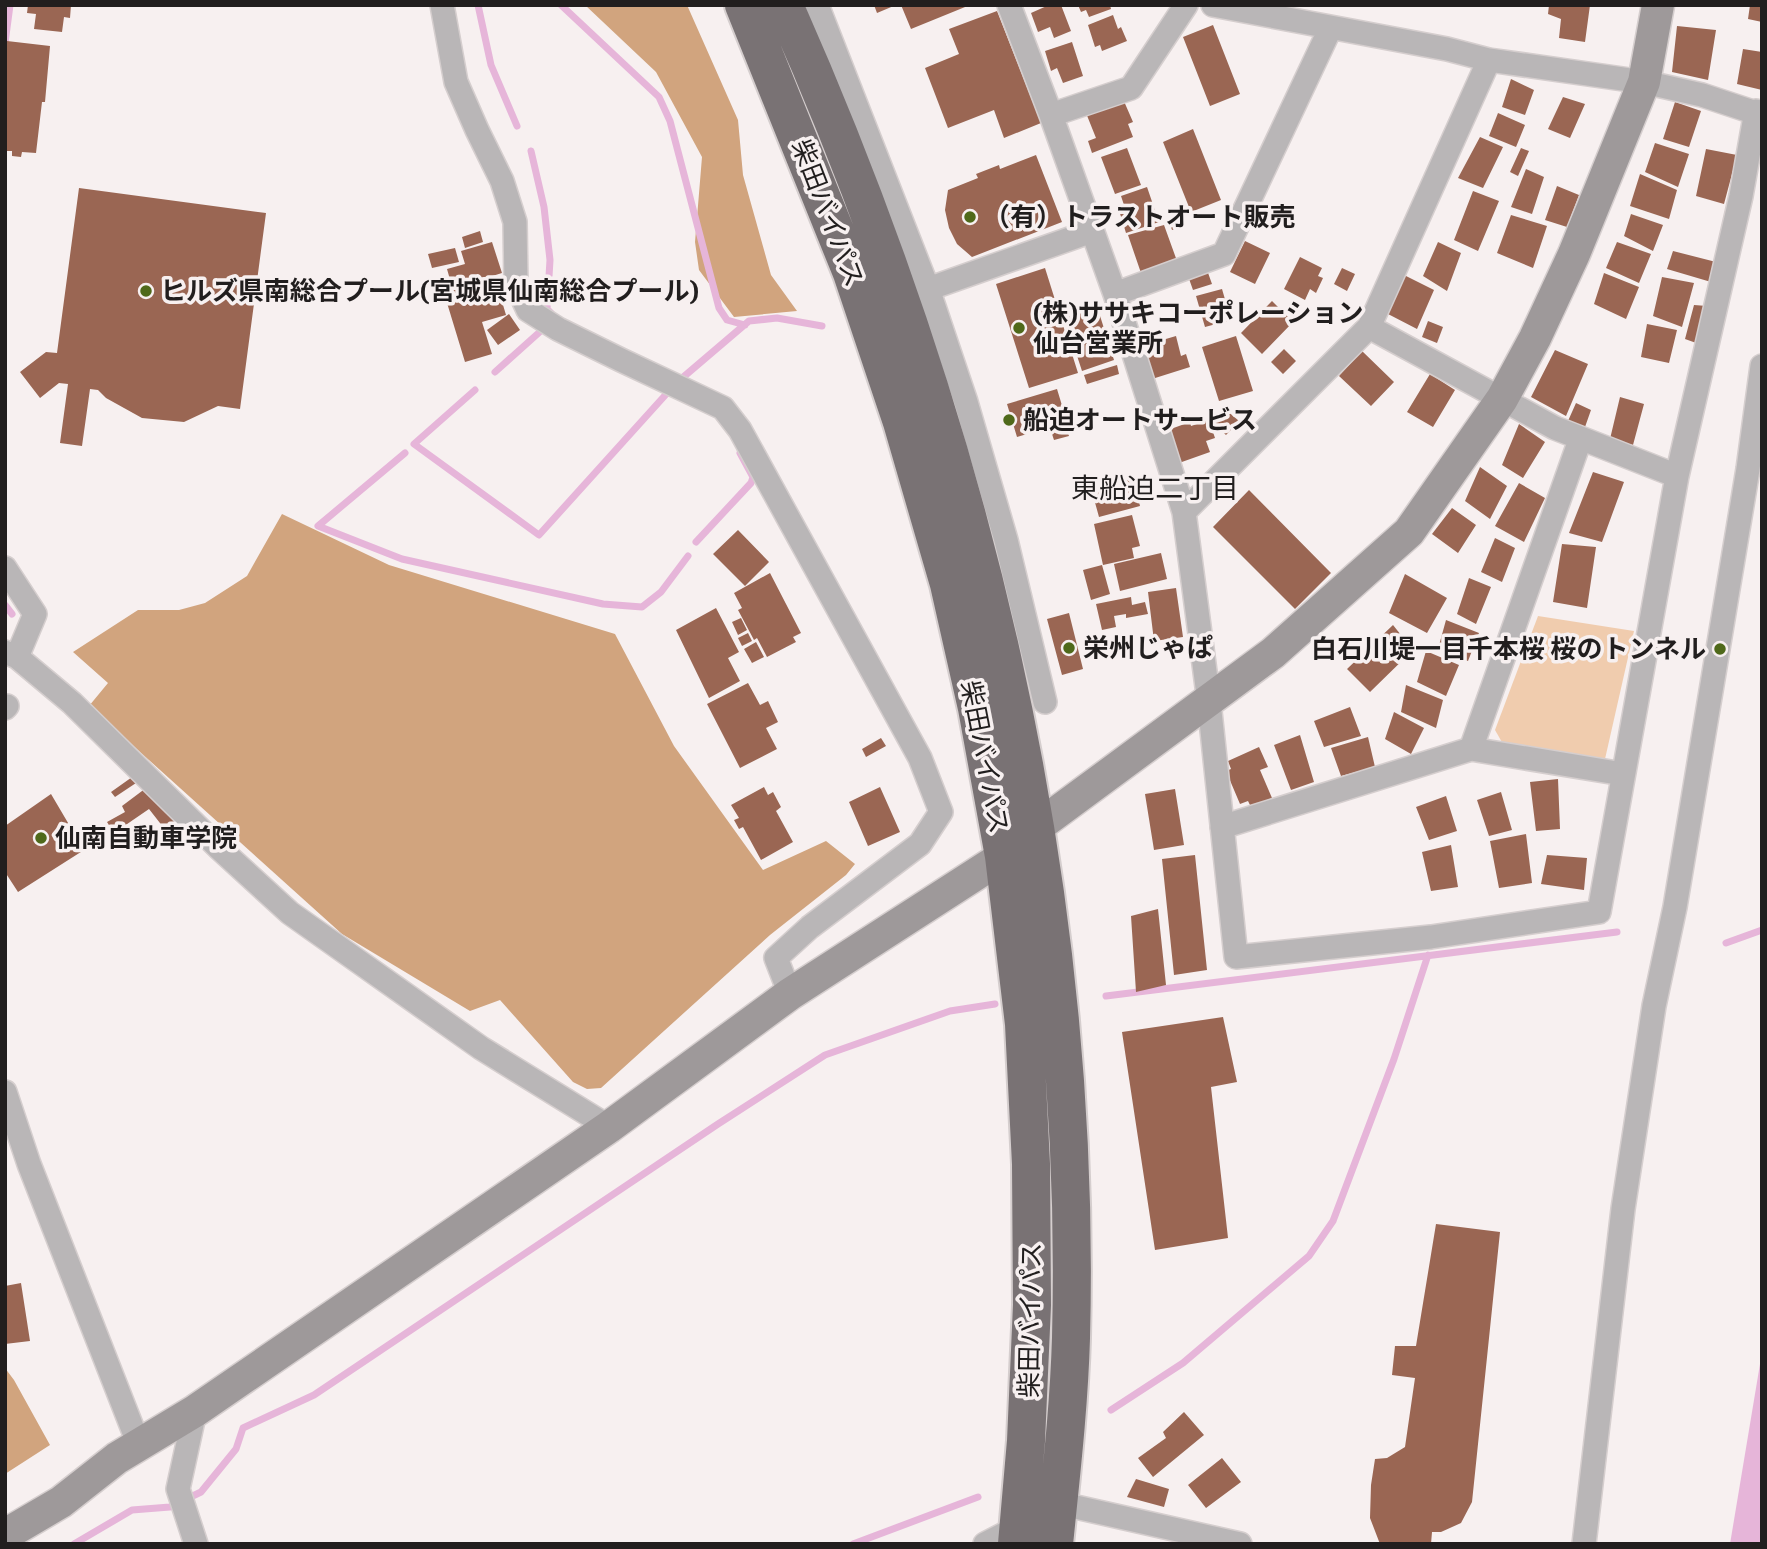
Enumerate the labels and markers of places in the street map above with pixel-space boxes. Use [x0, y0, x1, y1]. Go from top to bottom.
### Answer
place label: （有）トラストオート販売 [984, 200, 1295, 231]
marker: （有）トラストオート販売 [962, 209, 978, 225]
place label: ヒルズ県南総合プール(宮城県仙南総合プール) [160, 274, 699, 305]
marker: ヒルズ県南総合プール(宮城県仙南総合プール) [138, 283, 154, 299]
place label: (株)ササキコーポレーション 仙台営業所 [1033, 296, 1364, 357]
marker: (株)ササキコーポレーション 仙台営業所 [1011, 320, 1027, 336]
place label: 船迫オートサービス [1023, 403, 1257, 434]
marker: 船迫オートサービス [1001, 412, 1017, 428]
place label: 栄州じゃぱ [1083, 631, 1213, 662]
place label: 白石川堤一目千本桜 桜のトンネル [1311, 632, 1706, 663]
marker: 栄州じゃぱ [1061, 640, 1077, 656]
marker: 白石川堤一目千本桜 桜のトンネル [1712, 641, 1728, 657]
place label: 仙南自動車学院 [55, 821, 237, 852]
marker: 仙南自動車学院 [33, 830, 49, 846]

